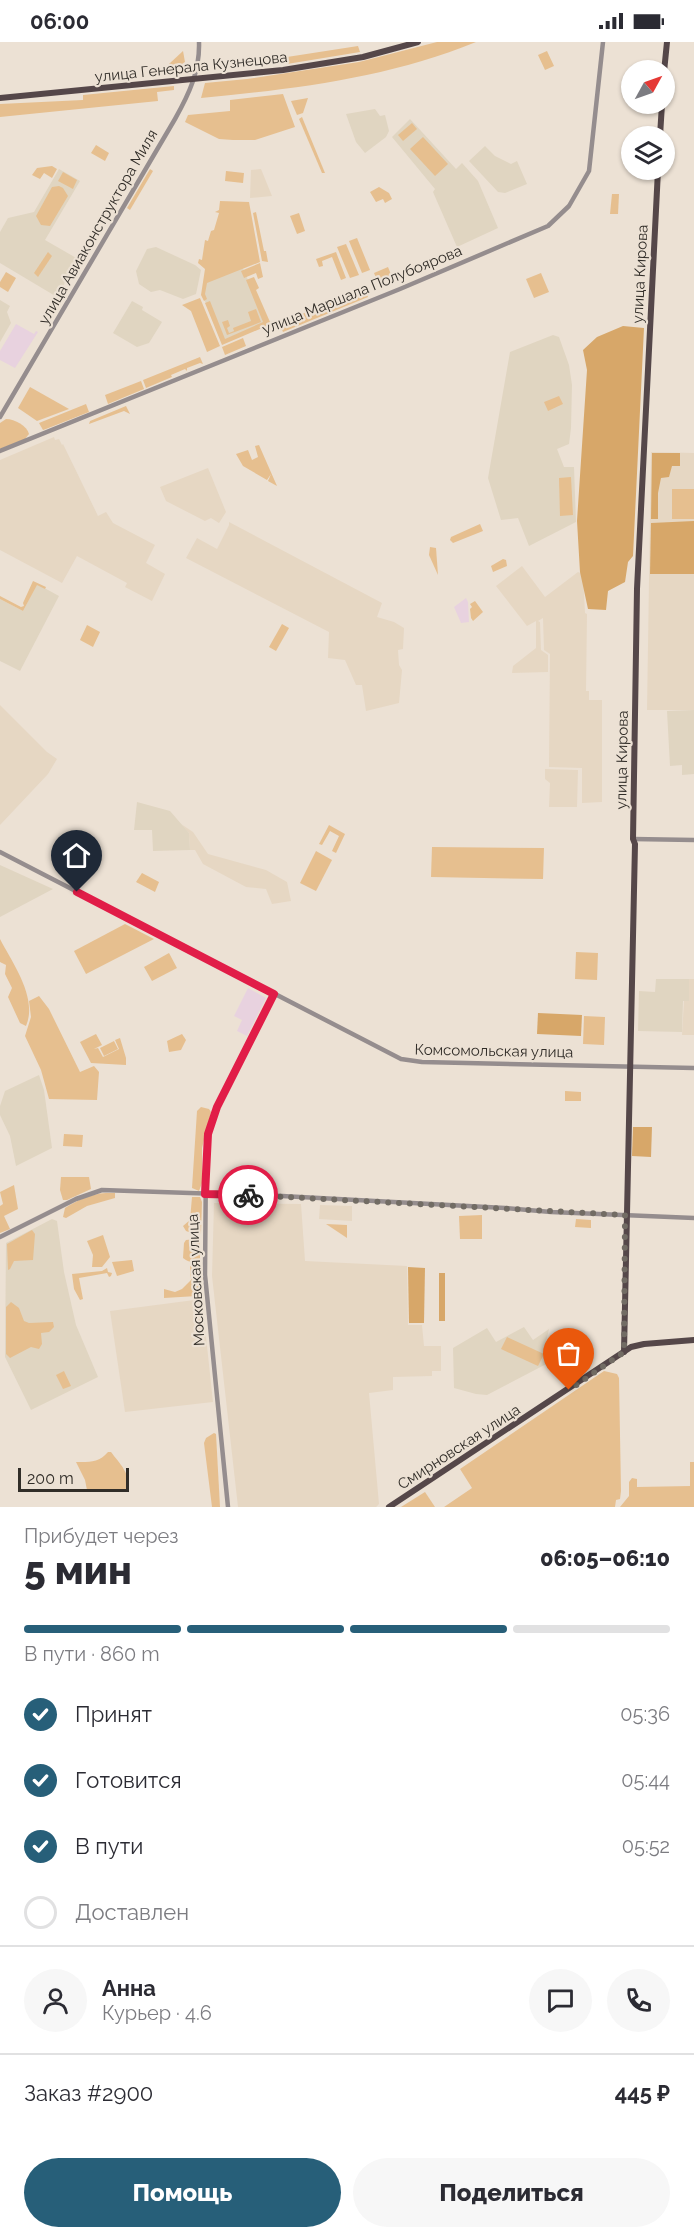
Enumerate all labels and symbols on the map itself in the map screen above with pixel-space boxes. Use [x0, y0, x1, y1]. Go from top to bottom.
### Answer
street label: улица Генерала Кузнецова [94, 48, 288, 86]
north arrow [621, 60, 675, 114]
street label: улица Авиаконструктора Миля [35, 126, 161, 328]
street label: улица Кирова [628, 224, 652, 324]
street label: улица Маршала Полубоярова [259, 242, 465, 338]
street label: улица Кирова [612, 710, 632, 810]
pin [51, 830, 102, 892]
street label: Комсомольская улица [415, 1041, 573, 1061]
courier [218, 1165, 278, 1225]
street label: Московская улица [184, 1213, 208, 1347]
pin [543, 1328, 594, 1390]
street label: Смирновская улица [394, 1401, 524, 1493]
scale bar [18, 1465, 129, 1492]

